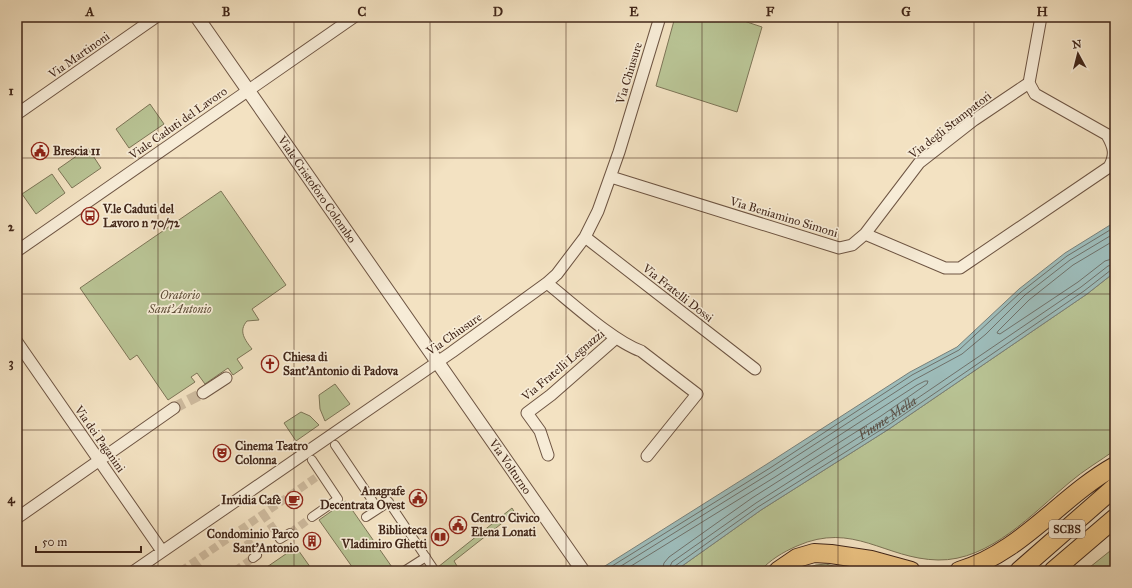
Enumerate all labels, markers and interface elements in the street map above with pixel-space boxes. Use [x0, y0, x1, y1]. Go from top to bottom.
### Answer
text: A [85, 4, 95, 20]
text: B [222, 4, 231, 20]
text: C [358, 4, 367, 20]
text: D [493, 4, 503, 20]
text: E [629, 4, 639, 20]
text: F [766, 4, 775, 20]
text: G [901, 4, 911, 20]
text: H [1036, 4, 1048, 20]
street label: Via Martinoni [45, 28, 113, 82]
north arrow [1058, 34, 1098, 74]
text: N [1071, 37, 1083, 52]
street label: Via Chiusure [613, 40, 645, 107]
text: 1 [8, 83, 14, 99]
street label: Viale Caduti del Lavoro [126, 84, 230, 163]
street label: Via degli Stampatori [905, 88, 995, 163]
street label: Viale Cristoforo Colombo [274, 132, 359, 245]
public building icon: Brescia 11 [30, 141, 50, 161]
place label: Brescia 11 [53, 144, 100, 158]
street label: Via Beniamino Simoni [728, 194, 840, 240]
place label: V.le Caduti del Lavoro n 70/72 [102, 202, 181, 230]
bus stop icon: V.le Caduti del Lavoro n 70/72 [80, 206, 100, 226]
text: 2 [8, 219, 15, 235]
street label: Via Fratelli Dossi [639, 260, 717, 325]
park label: Oratorio Sant'Antonio [147, 288, 212, 316]
street label: Via Chiusure [423, 310, 484, 359]
street label: Via Fratelli Legnazzi [518, 326, 608, 405]
place label: Chiesa di Sant'Antonio di Padova [283, 350, 399, 378]
church icon: Chiesa di Sant'Antonio di Padova [260, 354, 280, 374]
text: 3 [8, 355, 14, 371]
water label: Fiume Mella [854, 393, 920, 444]
street label: Via dei Paganini [70, 402, 129, 476]
street label: Via Volturno [486, 436, 534, 497]
place label: Cinema Teatro Colonna [235, 439, 308, 467]
theatre icon: Cinema Teatro Colonna [212, 443, 232, 463]
place label: Anagrafe Decentrata Ovest [320, 484, 406, 512]
public building icon: Anagrafe Decentrata Ovest [408, 488, 428, 508]
cafe icon: Invidia Cafè [284, 490, 304, 510]
text: 4 [7, 491, 15, 507]
place label: Invidia Cafè [221, 493, 281, 507]
place label: Centro Civico Elena Lonati [471, 511, 540, 539]
public building icon: Centro Civico Elena Lonati [448, 515, 468, 535]
road number: SCBS [1049, 520, 1085, 538]
place label: Biblioteca Vladimiro Ghetti [341, 523, 428, 551]
place label: Condominio Parco Sant'Antonio [207, 527, 299, 555]
library icon: Biblioteca Vladimiro Ghetti [430, 527, 450, 547]
scale bar [36, 528, 141, 554]
building icon: Condominio Parco Sant'Antonio [302, 531, 322, 551]
text: 50 m [42, 535, 67, 549]

